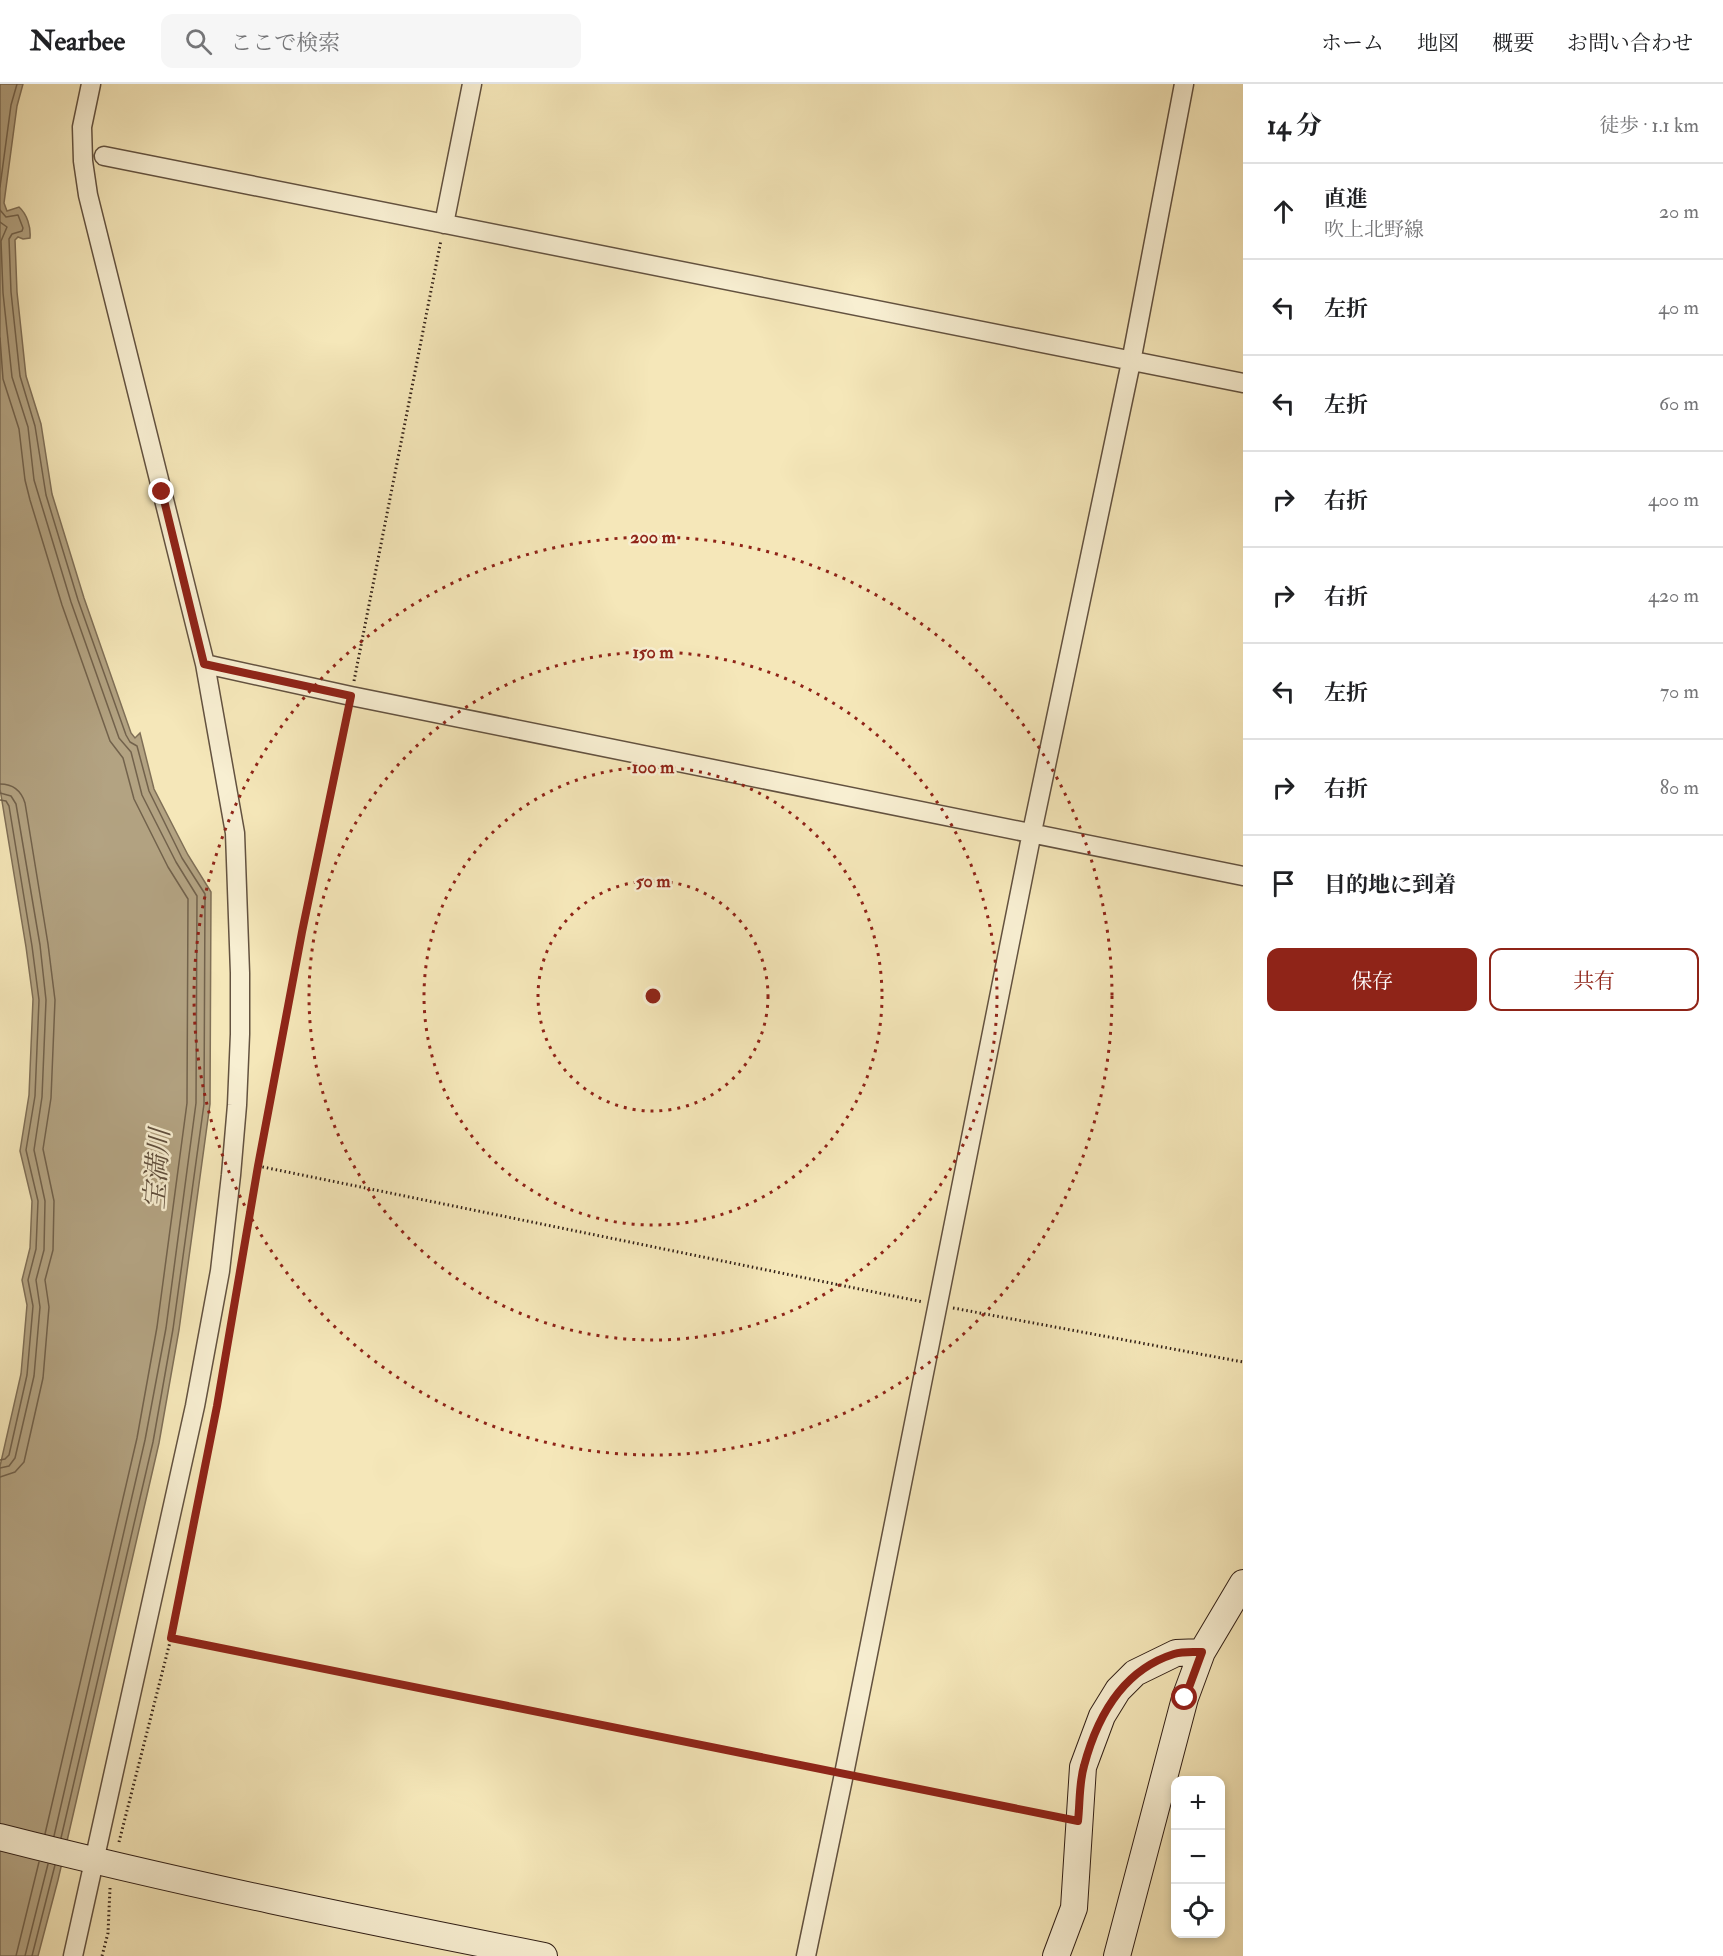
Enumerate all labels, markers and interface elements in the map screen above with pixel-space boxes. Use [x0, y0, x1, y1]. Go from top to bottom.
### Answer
search box [161, 14, 581, 68]
text: Nearbee [30, 24, 125, 59]
icon: search [182, 25, 215, 58]
text: ここで検索 [230, 29, 340, 57]
text: ホーム [1321, 30, 1384, 57]
text: 地図 [1417, 30, 1459, 57]
text: 概要 [1492, 30, 1534, 57]
text: お問い合わせ [1567, 30, 1693, 57]
text: 14 分 [1267, 110, 1322, 142]
text: 徒歩 · 1.1 km [1599, 113, 1699, 138]
text: 直進 [1324, 185, 1368, 213]
icon: ahead [1267, 195, 1300, 228]
text: 20 m [1659, 199, 1699, 224]
text: 吹上北野線 [1324, 217, 1424, 242]
icon: left [1267, 291, 1300, 324]
text: 左折 [1324, 295, 1368, 323]
text: 40 m [1658, 295, 1699, 320]
icon: left [1267, 387, 1300, 420]
text: 左折 [1324, 391, 1368, 419]
text: 60 m [1659, 391, 1699, 416]
route end [148, 478, 174, 504]
icon: right [1267, 483, 1300, 516]
text: 右折 [1324, 487, 1368, 515]
text: 400 m [1648, 487, 1699, 512]
text: 200 m [630, 526, 677, 549]
icon: right [1267, 579, 1300, 612]
text: 右折 [1324, 583, 1368, 611]
text: 420 m [1648, 583, 1699, 608]
text: 150 m [632, 641, 675, 664]
icon: left [1267, 675, 1300, 708]
text: 左折 [1324, 679, 1368, 707]
text: 70 m [1660, 679, 1699, 704]
text: 100 m [632, 756, 675, 779]
icon: right [1267, 771, 1300, 804]
text: 右折 [1324, 775, 1368, 803]
text: 80 m [1660, 775, 1699, 800]
icon: arrive [1267, 867, 1300, 900]
text: 50 m [636, 870, 671, 893]
text: 目的地に到着 [1324, 871, 1456, 899]
button: 保存 [1267, 948, 1477, 1011]
button: 共有 [1489, 948, 1699, 1011]
centre of rings [643, 986, 663, 1006]
water label: 宝満川 [138, 1124, 177, 1211]
route start [1171, 1684, 1197, 1710]
map controls [1171, 1776, 1225, 1938]
button: + [1171, 1776, 1225, 1830]
button: − [1171, 1830, 1225, 1884]
button: locate [1171, 1884, 1225, 1938]

